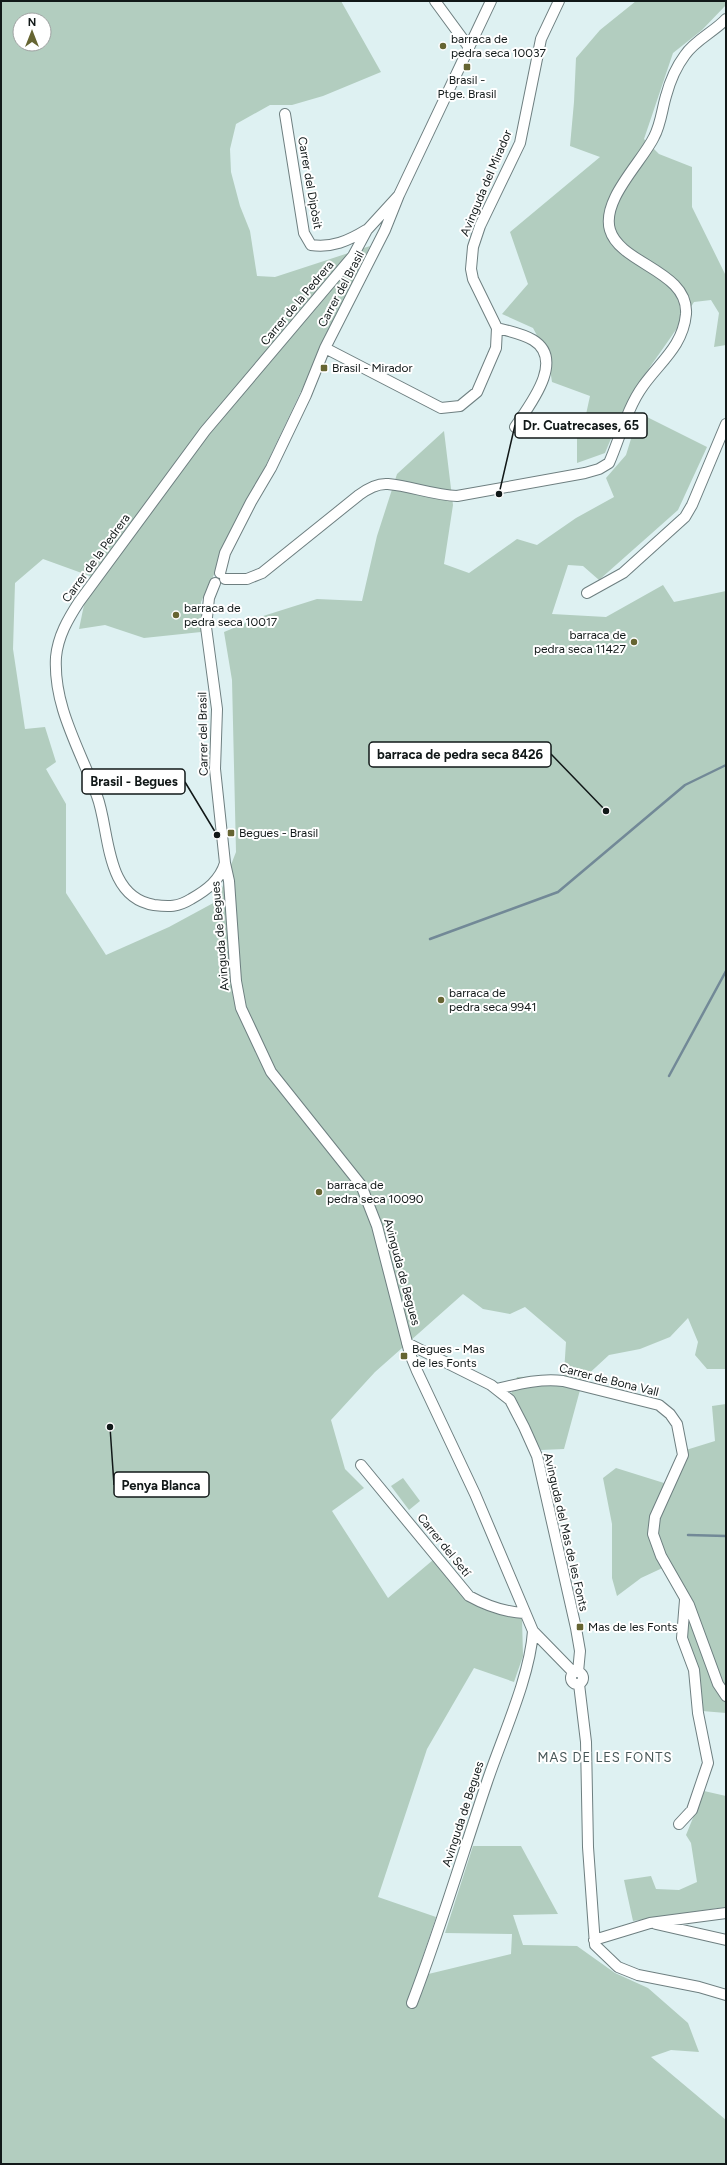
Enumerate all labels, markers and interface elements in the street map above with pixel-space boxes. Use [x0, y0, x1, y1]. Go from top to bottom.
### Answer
north arrow [12, 12, 52, 52]
text: N [28, 16, 36, 29]
place label: barraca de pedra seca 10037 [451, 32, 546, 60]
marker: barraca de pedra seca 10037 [438, 41, 448, 51]
marker: Brasil - Ptge. Brasil [462, 62, 472, 72]
place label: Brasil - Ptge. Brasil [437, 73, 497, 101]
street label: Avinguda del Mirador [457, 128, 515, 238]
street label: Carrer del Dipòsit [295, 136, 325, 231]
street label: Carrer del Brasil [315, 249, 367, 329]
street label: Carrer de la Pedrera [258, 258, 336, 348]
place label: Brasil - Mirador [332, 361, 413, 375]
marker: Brasil - Mirador [319, 363, 329, 373]
callout: Dr. Cuatrecases, 65 [515, 413, 647, 438]
text: Dr. Cuatrecases, 65 [523, 418, 640, 433]
street label: Carrer de la Pedrera [59, 511, 133, 605]
place label: barraca de pedra seca 10017 [184, 601, 278, 629]
marker: barraca de pedra seca 10017 [171, 610, 181, 620]
place label: barraca de pedra seca 11427 [534, 628, 627, 656]
marker: barraca de pedra seca 11427 [629, 637, 639, 647]
street label: Carrer del Brasil [195, 692, 211, 776]
callout: barraca de pedra seca 8426 [369, 742, 551, 767]
text: barraca de pedra seca 8426 [377, 747, 543, 762]
callout: Brasil - Begues [82, 769, 185, 794]
text: Brasil - Begues [90, 774, 178, 789]
place label: Begues - Brasil [239, 826, 318, 840]
marker: Begues - Brasil [226, 828, 236, 838]
street label: Avinguda de Begues [208, 880, 232, 991]
place label: barraca de pedra seca 9941 [449, 986, 537, 1014]
marker: barraca de pedra seca 9941 [436, 995, 446, 1005]
place label: barraca de pedra seca 10090 [327, 1178, 424, 1206]
marker: barraca de pedra seca 10090 [314, 1187, 324, 1197]
street label: Avinguda de Begues [381, 1217, 423, 1327]
place label: Begues - Mas de les Fonts [412, 1342, 485, 1370]
marker: Begues - Mas de les Fonts [399, 1351, 409, 1361]
street label: Carrer de Bona Vall [558, 1361, 660, 1399]
street label: Avinguda del Mas de les Fonts [541, 1451, 591, 1613]
callout: Penya Blanca [114, 1472, 209, 1497]
text: Penya Blanca [122, 1478, 201, 1493]
street label: Carrer del Setí [414, 1511, 474, 1580]
place label: Mas de les Fonts [588, 1620, 678, 1634]
marker: Mas de les Fonts [575, 1622, 585, 1632]
district label: MAS DE LES FONTS [538, 1750, 672, 1765]
street label: Avinguda de Begues [439, 1759, 487, 1868]

